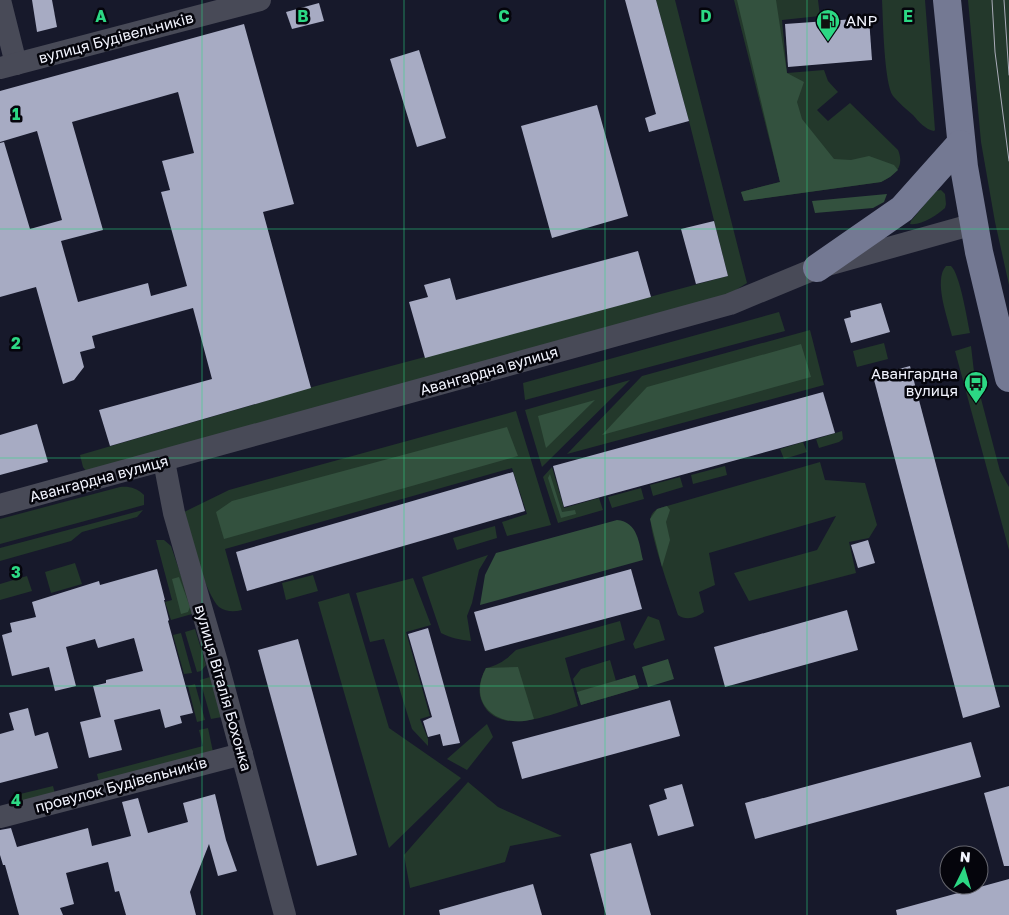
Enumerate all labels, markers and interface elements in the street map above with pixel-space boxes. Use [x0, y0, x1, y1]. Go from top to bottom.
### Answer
text: A [95, 6, 107, 26]
text: B [297, 6, 309, 26]
text: C [498, 6, 510, 26]
text: D [700, 6, 712, 26]
text: E [903, 6, 913, 26]
street label: вулиця Будівельників [36, 8, 195, 66]
fuel station icon: ANP [815, 8, 841, 42]
place label: ANP [846, 11, 877, 29]
text: 1 [12, 104, 20, 124]
text: 2 [11, 333, 21, 353]
street label: Авангардна вулиця [418, 342, 560, 398]
place label: Авангардна вулиця [871, 364, 958, 399]
bus stop icon: Авангардна вулиця [963, 370, 989, 404]
street label: Авангардна вулиця [27, 451, 170, 505]
text: 3 [11, 562, 21, 582]
street label: вулиця Віталія Бохонка [192, 602, 256, 773]
street label: провулок Будівельників [33, 752, 209, 816]
text: 4 [11, 790, 21, 810]
north arrow [939, 845, 989, 895]
text: N [959, 848, 971, 865]

